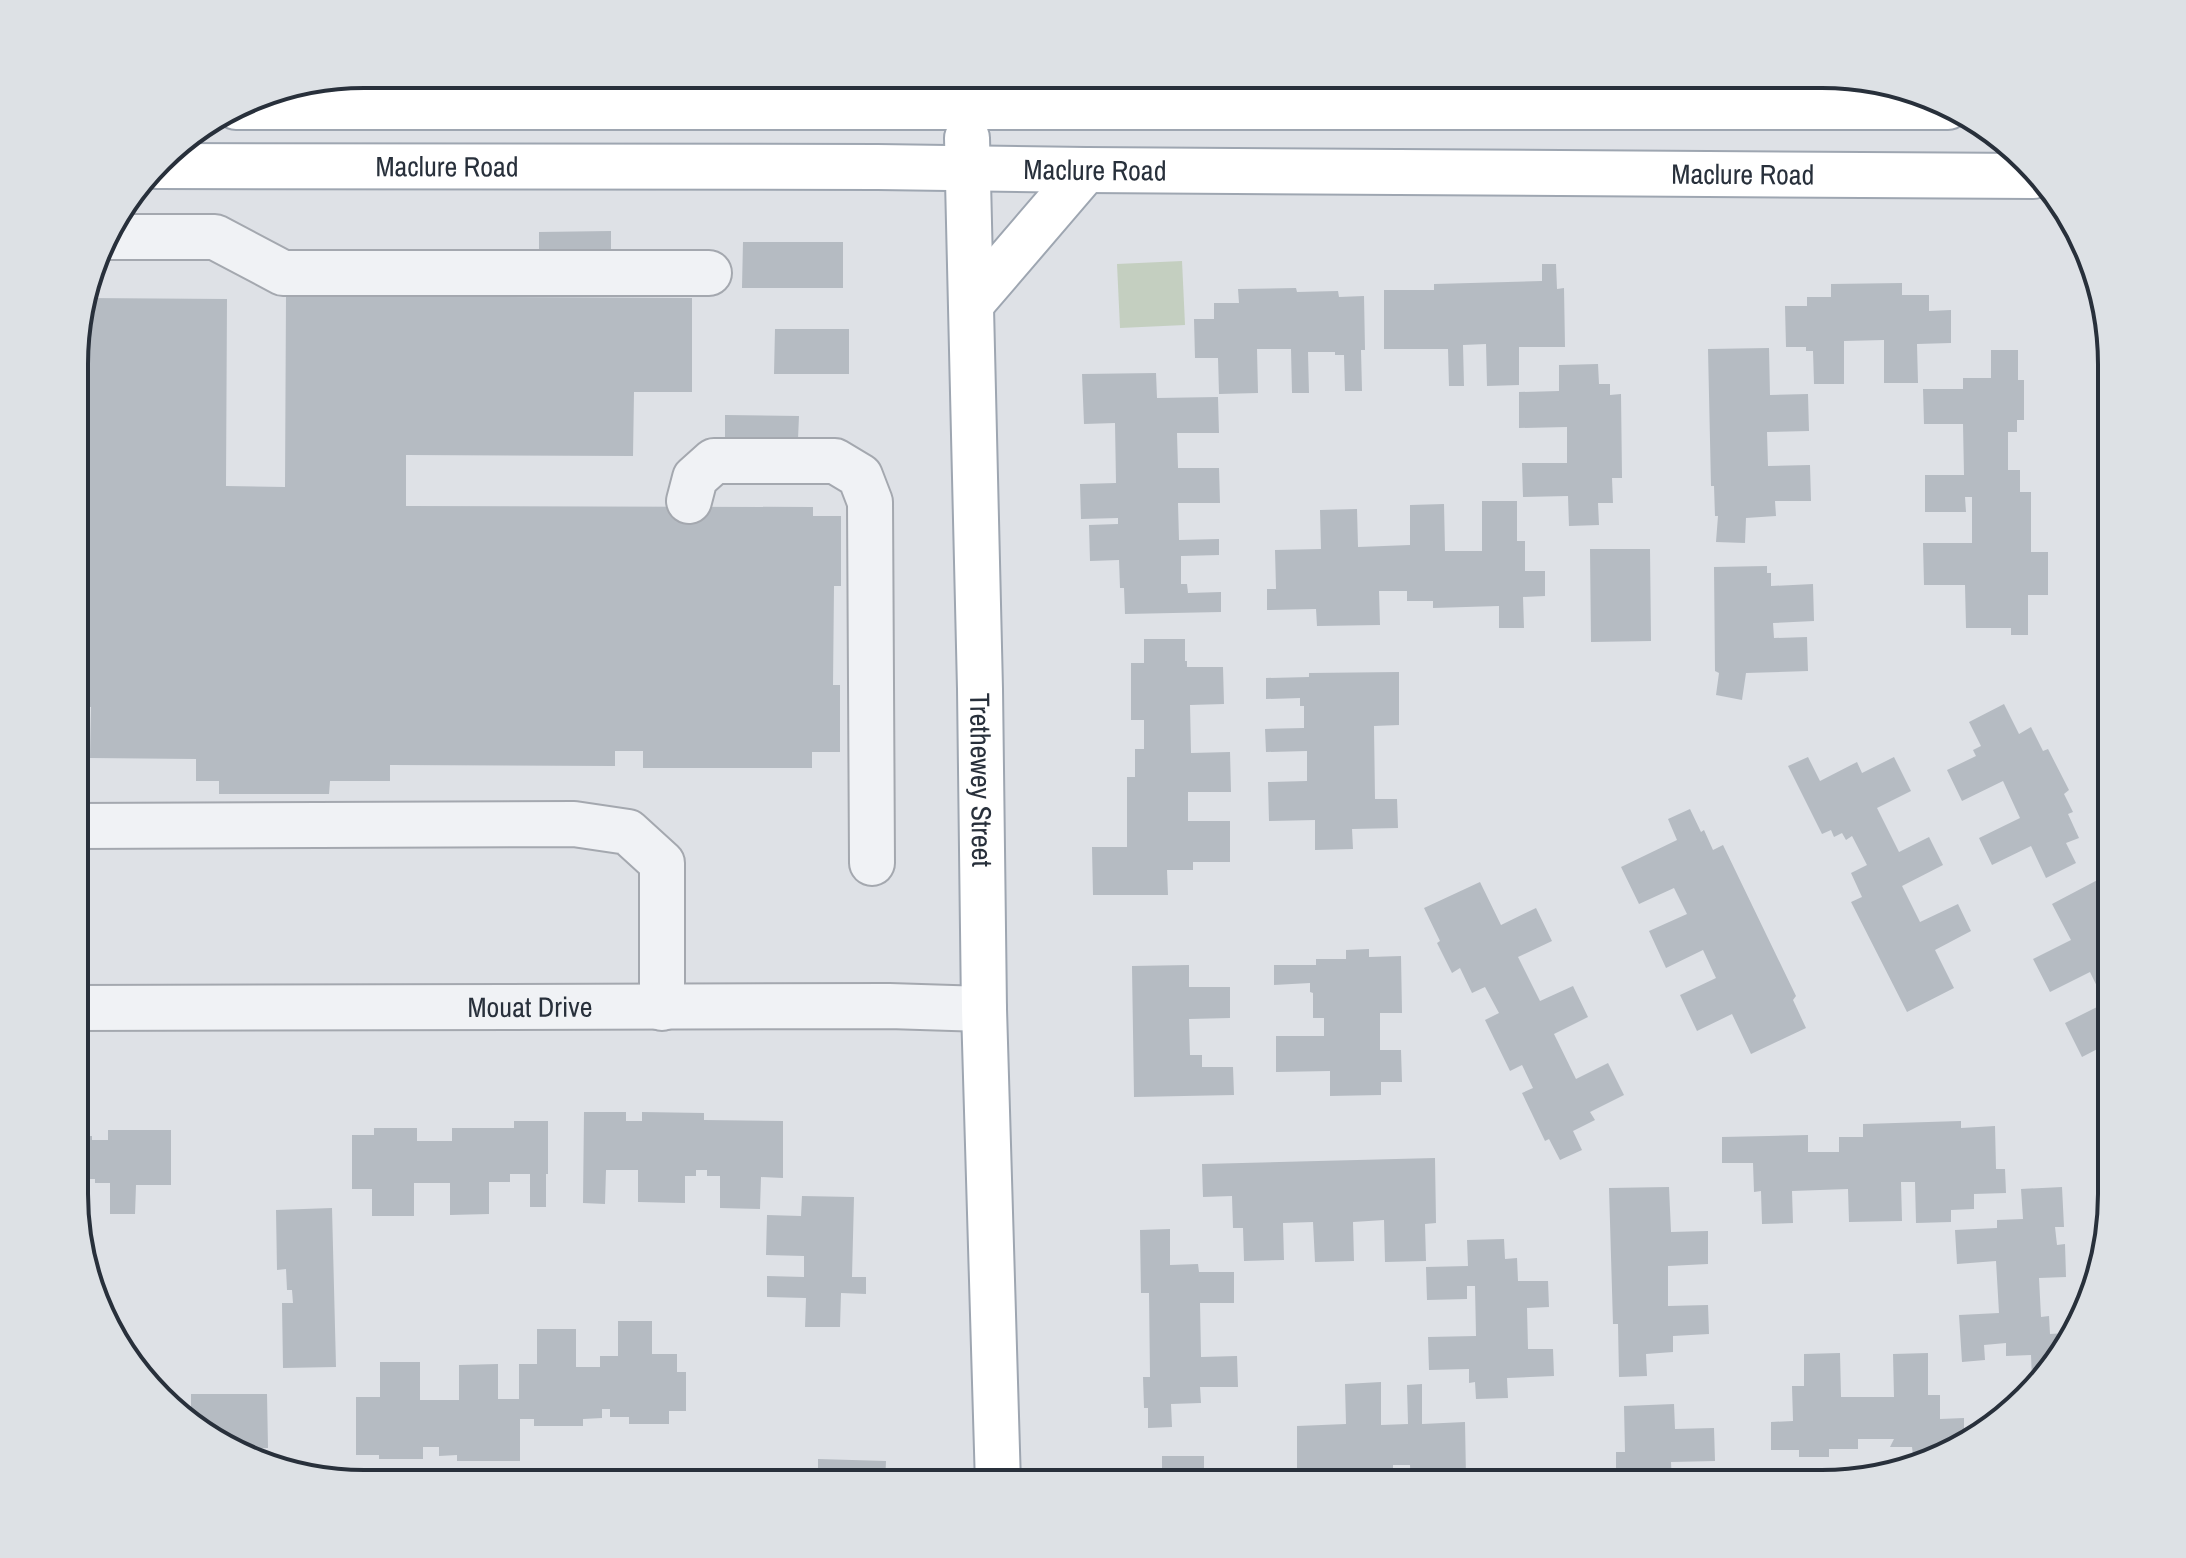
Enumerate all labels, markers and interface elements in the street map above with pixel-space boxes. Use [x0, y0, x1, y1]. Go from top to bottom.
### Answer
street label: Maclure Road [375, 147, 519, 186]
street label: Maclure Road [1023, 150, 1167, 190]
street label: Maclure Road [1671, 155, 1815, 194]
street label: Trethewey Street [961, 693, 1001, 867]
street label: Mouat Drive [467, 988, 593, 1026]

